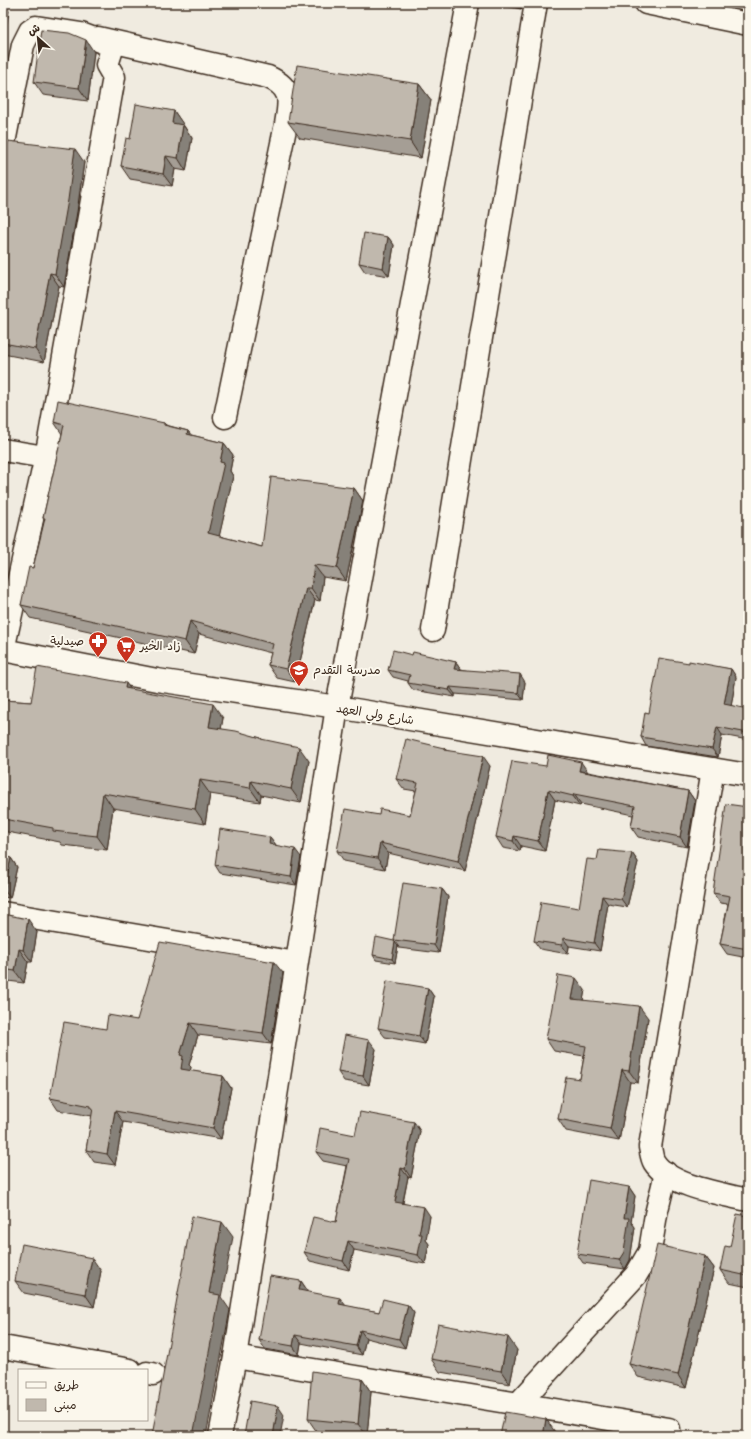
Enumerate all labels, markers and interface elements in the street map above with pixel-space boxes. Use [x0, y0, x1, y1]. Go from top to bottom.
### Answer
north arrow [18, 18, 58, 58]
text: ش [24, 19, 43, 41]
pharmacy icon: صيدلية [87, 630, 109, 658]
place label: صيدلية [50, 632, 84, 651]
supermarket icon: زاد الخير [115, 635, 137, 663]
place label: زاد الخير [139, 637, 181, 656]
school or university icon: مدرسة التقدم [288, 659, 310, 687]
place label: مدرسة التقدم [313, 661, 381, 680]
street label: شارع ولي العهد [335, 699, 415, 731]
legend [18, 1369, 148, 1421]
text: طريق [54, 1376, 79, 1395]
text: مبنى [54, 1396, 77, 1415]

